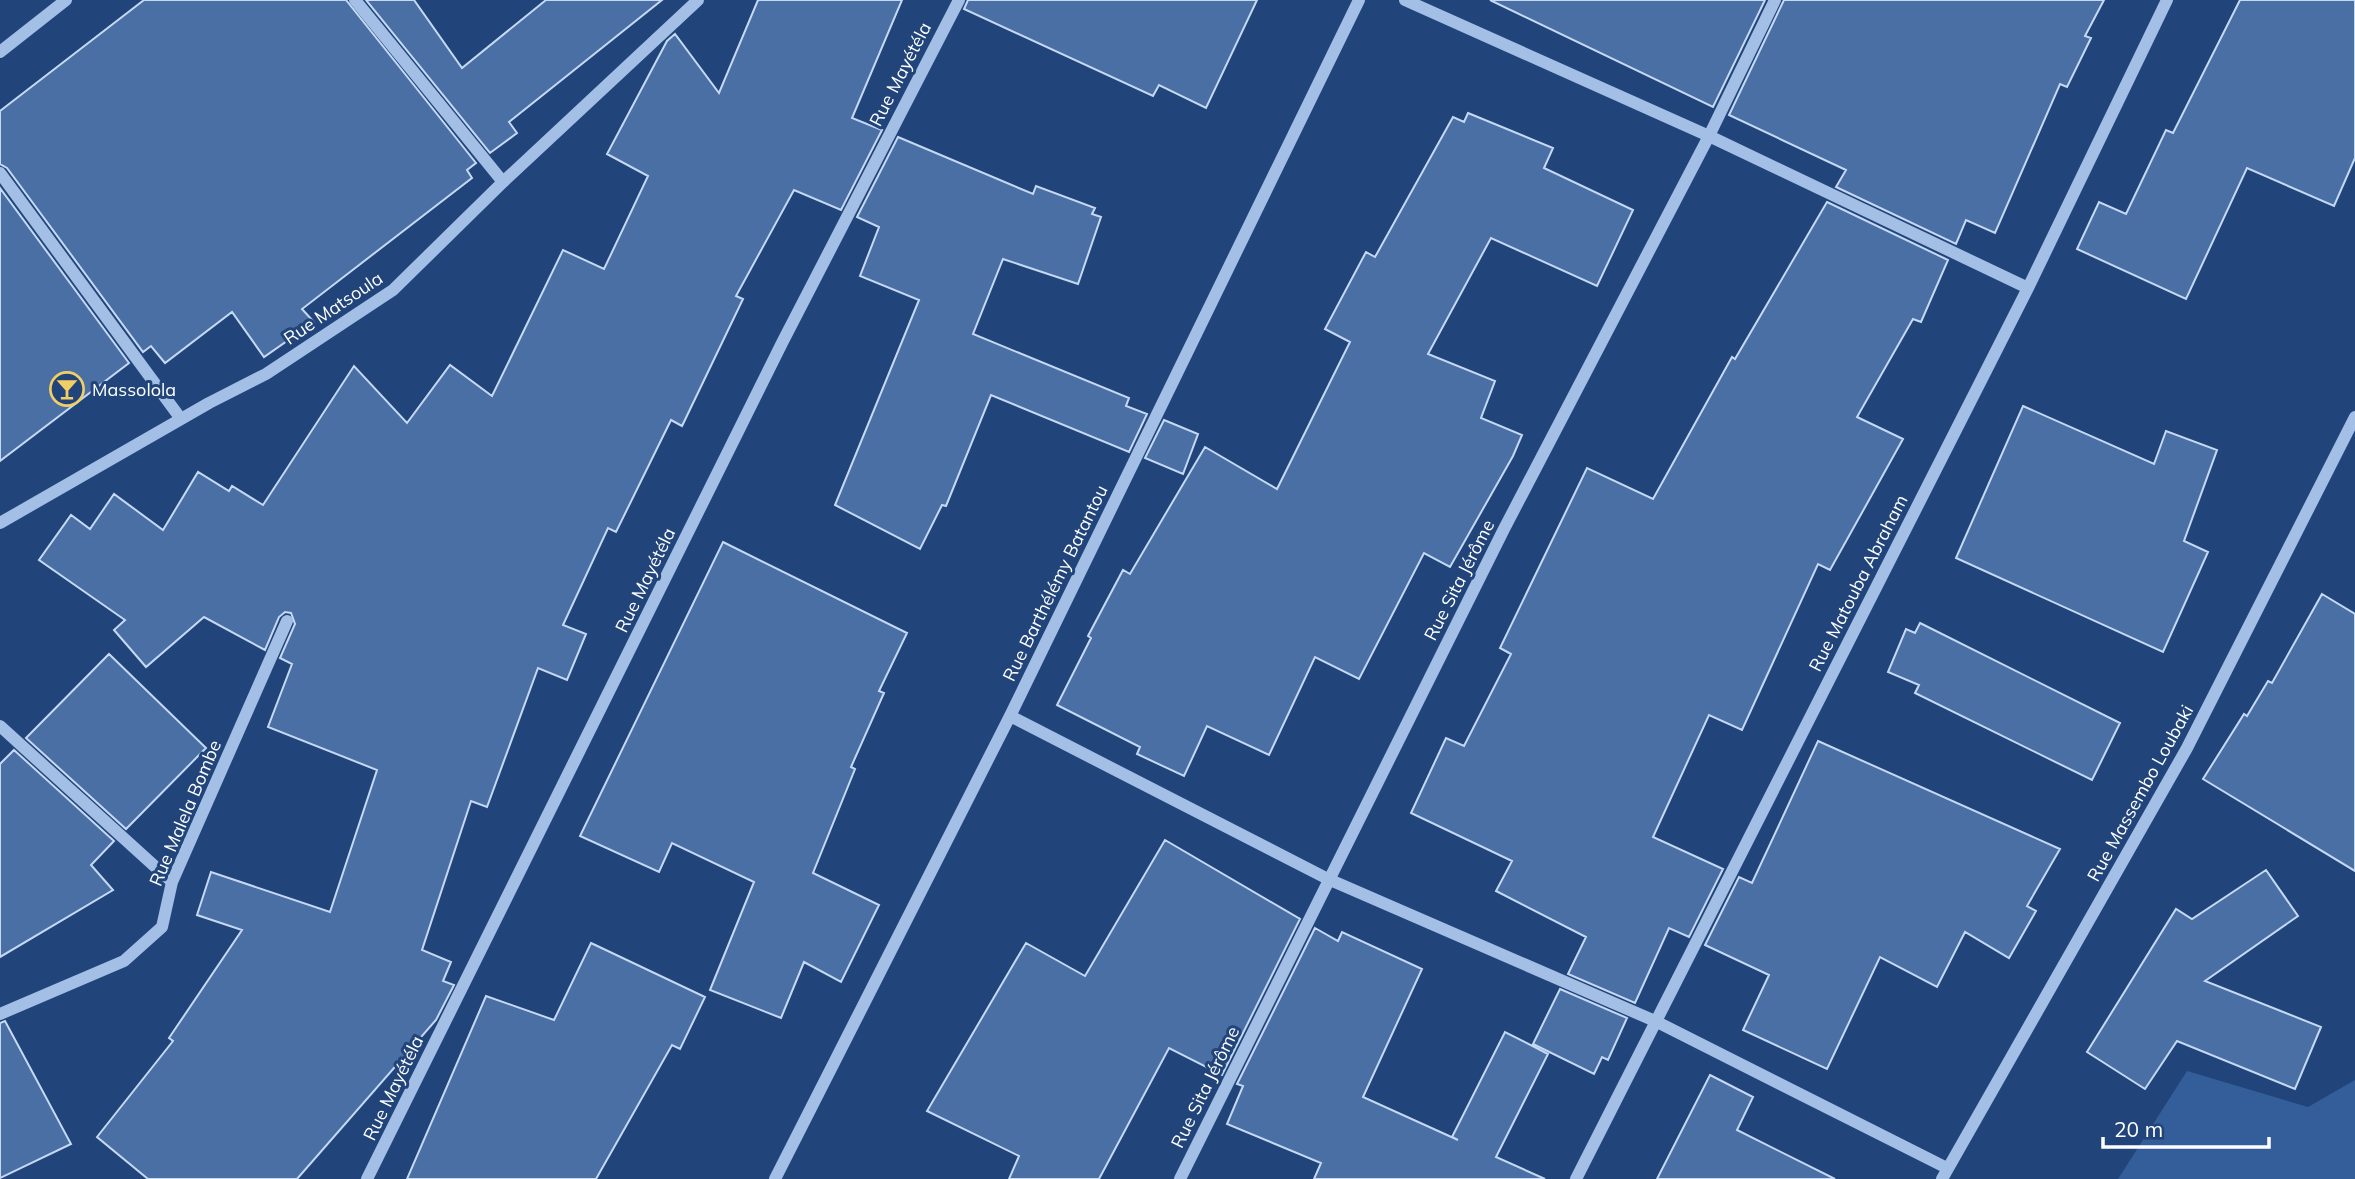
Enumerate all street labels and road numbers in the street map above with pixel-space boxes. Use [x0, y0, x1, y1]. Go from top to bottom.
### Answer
street label: Rue Mayétéla [864, 18, 936, 130]
street label: Rue Matsoula [279, 266, 387, 350]
street label: Rue Barthélémy Batantou [997, 481, 1113, 685]
street label: Rue Matouba Abraham [1803, 491, 1913, 675]
street label: Rue Sita Jérôme [1419, 516, 1499, 644]
street label: Rue Mayétéla [610, 524, 680, 636]
street label: Rue Massembo Loubaki [2082, 701, 2198, 885]
street label: Rue Malela Bombe [144, 737, 226, 889]
street label: Rue Sita Jérôme [1166, 1022, 1244, 1152]
street label: Rue Mayétéla [358, 1032, 428, 1144]

